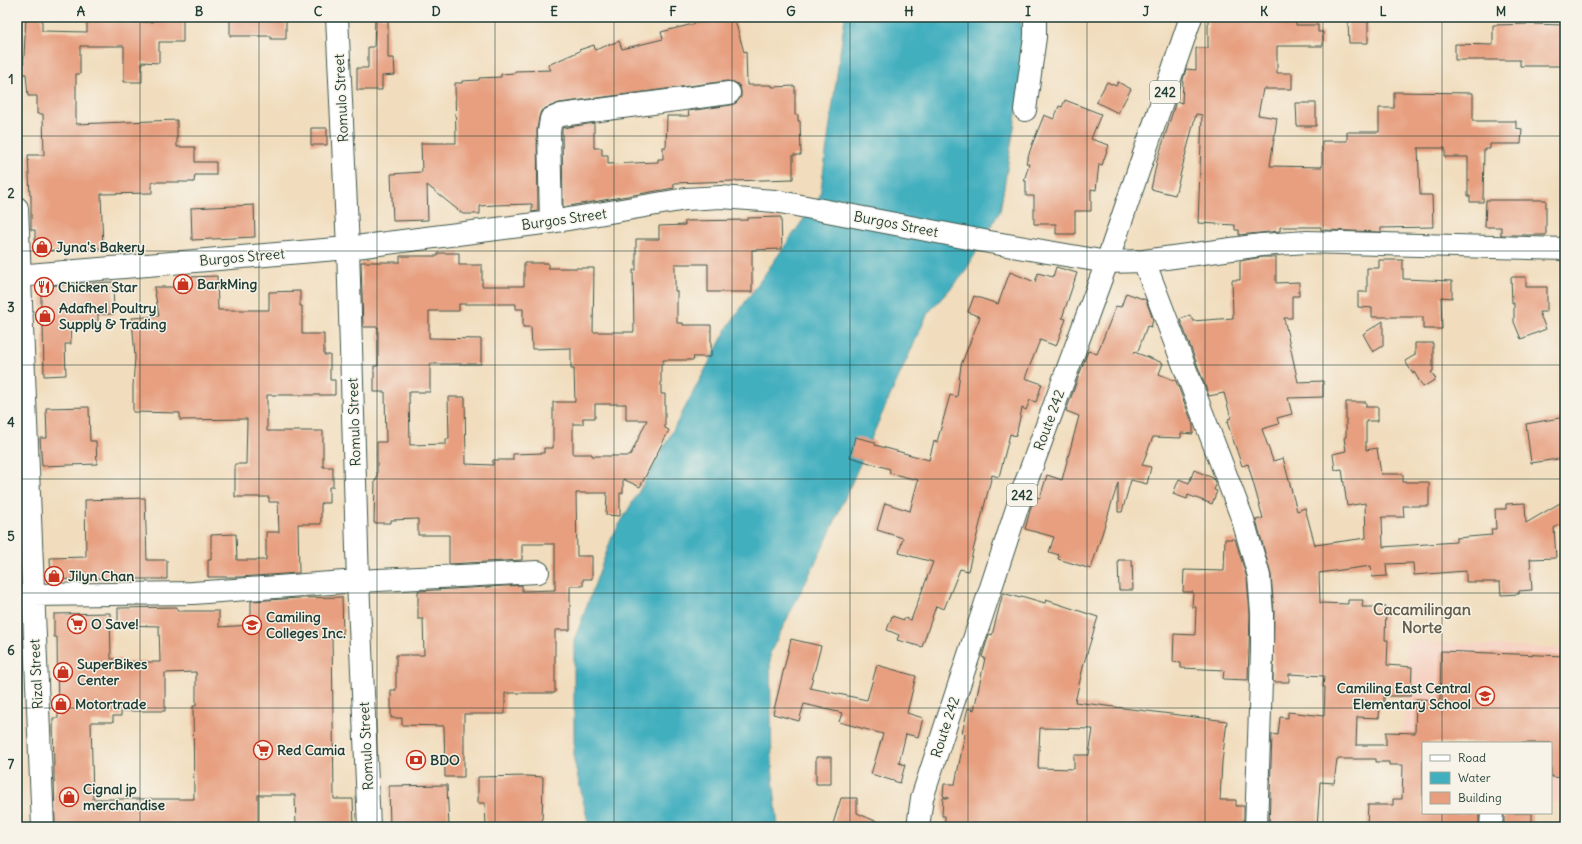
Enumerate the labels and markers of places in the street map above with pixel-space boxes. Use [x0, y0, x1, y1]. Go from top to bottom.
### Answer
shop icon: Jyna's Bakery [31, 236, 53, 258]
place label: Jyna's Bakery [56, 238, 145, 256]
shop icon: BarkMing [172, 273, 194, 295]
place label: BarkMing [197, 275, 257, 293]
restaurant icon: Chicken Star [33, 276, 55, 298]
place label: Chicken Star [58, 278, 138, 296]
place label: Adafhel Poultry Supply & Trading [59, 299, 167, 333]
shop icon: Adafhel Poultry Supply & Trading [34, 305, 56, 327]
shop icon: Jilyn Chan [43, 565, 65, 587]
place label: Jilyn Chan [68, 567, 134, 585]
place label: Camiling Colleges Inc. [266, 608, 346, 642]
supermarket icon: O Save! [66, 613, 88, 635]
school or university icon: Camiling Colleges Inc. [241, 614, 263, 636]
place label: O Save! [91, 615, 139, 633]
place label: SuperBikes Center [77, 655, 148, 689]
shop icon: SuperBikes Center [52, 661, 74, 683]
place label: Camiling East Central Elementary School [1337, 679, 1471, 713]
school or university icon: Camiling East Central Elementary School [1474, 685, 1496, 707]
shop icon: Motortrade [50, 693, 72, 715]
place label: Motortrade [75, 695, 147, 713]
supermarket icon: Red Camia [252, 739, 274, 761]
place label: Red Camia [277, 741, 345, 759]
bank icon: BDO [405, 749, 427, 771]
place label: BDO [430, 751, 460, 769]
place label: Cignal jp merchandise [83, 780, 165, 814]
shop icon: Cignal jp merchandise [58, 786, 80, 808]

